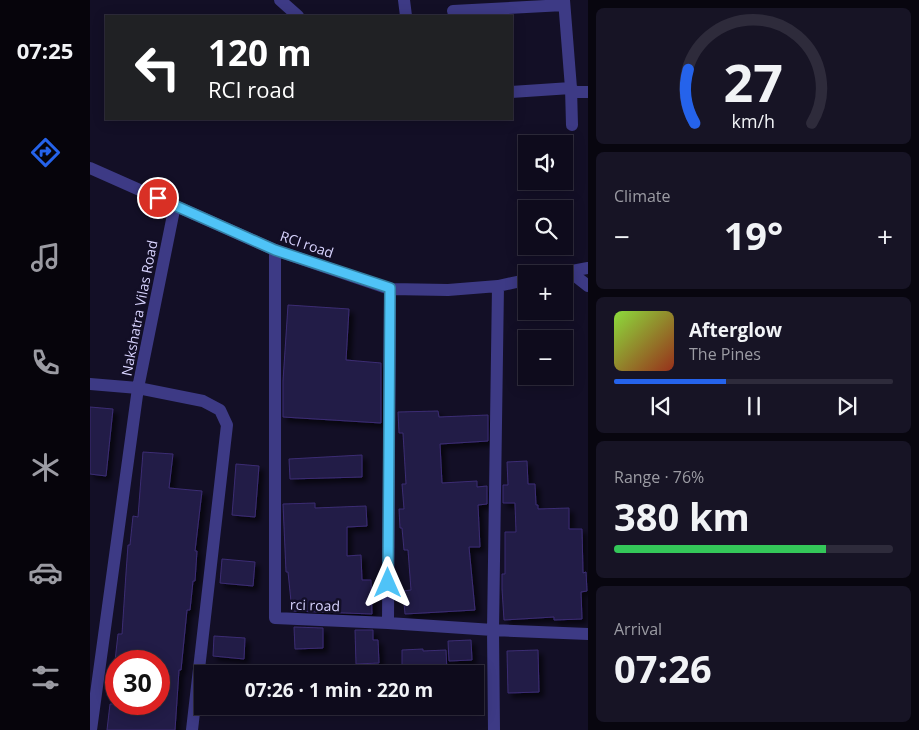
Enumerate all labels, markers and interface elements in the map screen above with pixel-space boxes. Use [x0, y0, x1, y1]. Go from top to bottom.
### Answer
text: 120 m [208, 29, 312, 76]
text: 07:25 [17, 35, 73, 65]
icon: left [125, 35, 190, 100]
text: 27 [724, 46, 783, 117]
text: RCI road [208, 74, 295, 104]
text: km/h [732, 109, 775, 133]
icon: directions [28, 135, 63, 170]
map controls [518, 135, 573, 385]
button: sound [518, 135, 573, 190]
pin [137, 177, 179, 219]
icon: arrive [144, 184, 172, 212]
text: Climate [614, 185, 671, 207]
button: search [518, 200, 573, 255]
text: 19° [724, 209, 783, 261]
text: − [614, 217, 630, 255]
text: + [877, 217, 893, 255]
street label: RCI road [278, 226, 336, 262]
street label: Nakshatra Vilas Road [117, 239, 161, 377]
icon: music [28, 240, 63, 275]
button: + [518, 265, 573, 320]
text: Afterglow [689, 317, 782, 343]
button: − [518, 330, 573, 385]
text: The Pines [689, 343, 761, 365]
icon: phone [28, 345, 63, 380]
icon: previous [647, 392, 675, 420]
icon: pause [740, 392, 768, 420]
icon: next [833, 392, 861, 420]
icon: climate [28, 450, 63, 485]
text: Range · 76% [614, 466, 704, 488]
text: 380 km [614, 490, 750, 542]
icon: car [28, 555, 63, 590]
position arrow [361, 556, 413, 608]
street label: rci road [290, 595, 340, 615]
text: Arrival [614, 618, 662, 640]
text: 07:26 [614, 642, 712, 694]
speed limit sign: 30 [105, 650, 170, 715]
icon: filters [28, 660, 63, 695]
text: 07:26 · 1 min · 220 m [245, 677, 433, 703]

